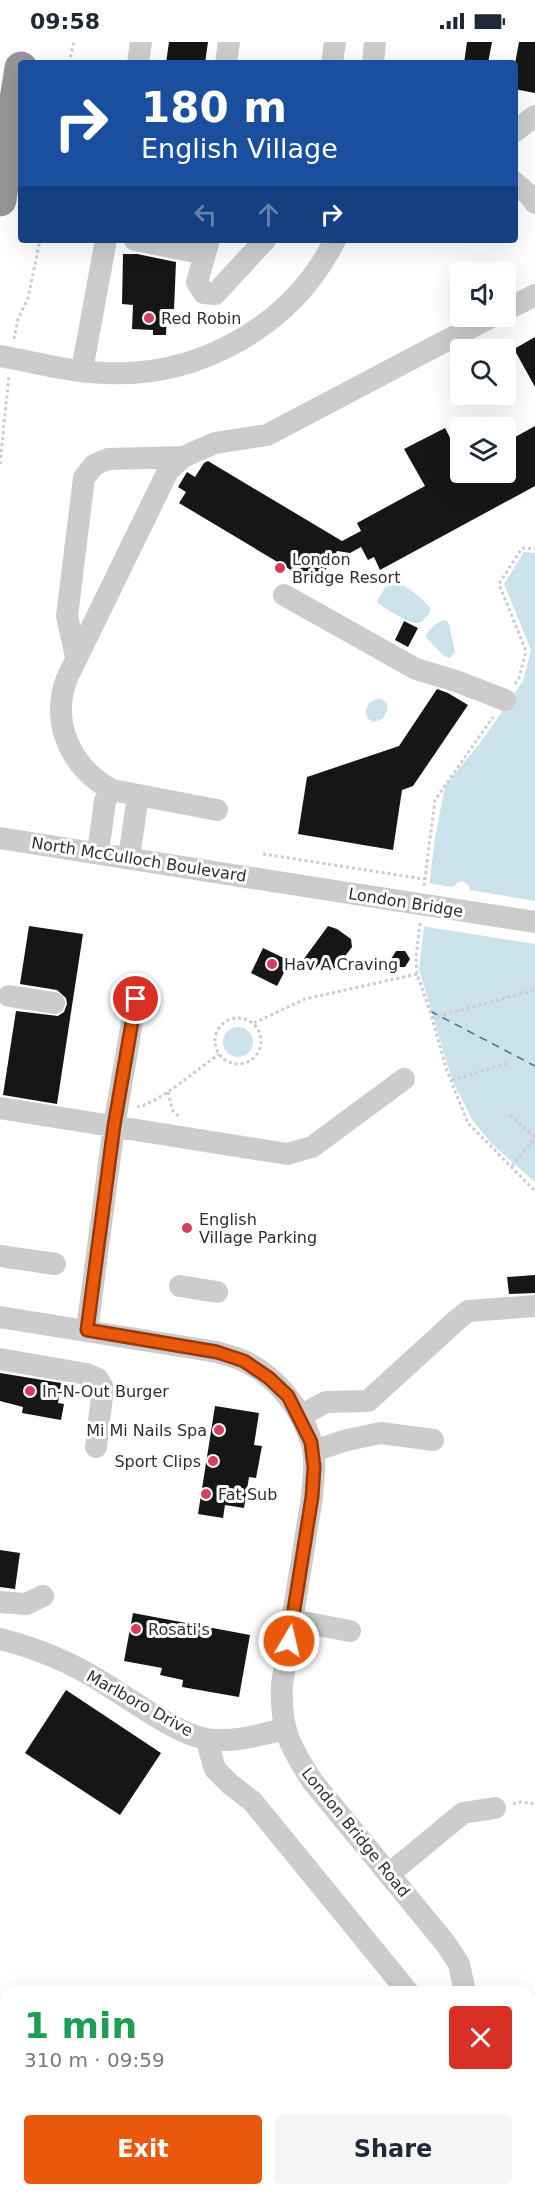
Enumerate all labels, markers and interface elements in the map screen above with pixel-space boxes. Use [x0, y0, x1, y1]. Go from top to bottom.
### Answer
text: 09:58 [30, 9, 100, 34]
text: 180 m [141, 83, 287, 132]
icon: right [42, 84, 120, 162]
text: English Village [141, 133, 338, 164]
icon: left [189, 198, 222, 231]
icon: ahead [252, 198, 285, 231]
icon: right [315, 198, 348, 231]
map controls [450, 261, 516, 483]
button: sound [450, 261, 516, 327]
place label: Red Robin [161, 309, 241, 328]
marker: Red Robin [142, 311, 156, 325]
button: search [450, 339, 516, 405]
button: layers [450, 417, 516, 483]
place label: London Bridge Resort [292, 550, 400, 587]
marker: London Bridge Resort [273, 561, 287, 575]
street label: North McCulloch Boulevard [30, 833, 248, 886]
street label: London Bridge [347, 884, 465, 921]
place label: Hav A Craving [284, 955, 398, 974]
marker: Hav A Craving [265, 957, 279, 971]
pin [110, 973, 161, 1024]
icon: arrive [119, 982, 152, 1015]
place label: English Village Parking [199, 1210, 317, 1247]
marker: English Village Parking [180, 1221, 194, 1235]
place label: In-N-Out Burger [42, 1382, 169, 1401]
marker: In-N-Out Burger [23, 1384, 37, 1398]
place label: Mi Mi Nails Spa [86, 1421, 207, 1440]
marker: Mi Mi Nails Spa [212, 1423, 226, 1437]
place label: Sport Clips [114, 1452, 201, 1471]
marker: Sport Clips [206, 1454, 220, 1468]
place label: Fat Sub [218, 1485, 277, 1504]
marker: Fat Sub [199, 1487, 213, 1501]
position arrow [257, 1609, 321, 1673]
place label: Rosati's [148, 1620, 210, 1639]
marker: Rosati's [129, 1622, 143, 1636]
street label: Marlboro Drive [83, 1666, 196, 1740]
street label: London Bridge Road [298, 1764, 414, 1901]
text: 1 min [24, 2005, 137, 2046]
button: close [449, 2006, 512, 2069]
text: 310 m · 09:59 [24, 2048, 165, 2072]
button: Exit [24, 2115, 262, 2184]
button: Share [274, 2115, 512, 2184]

